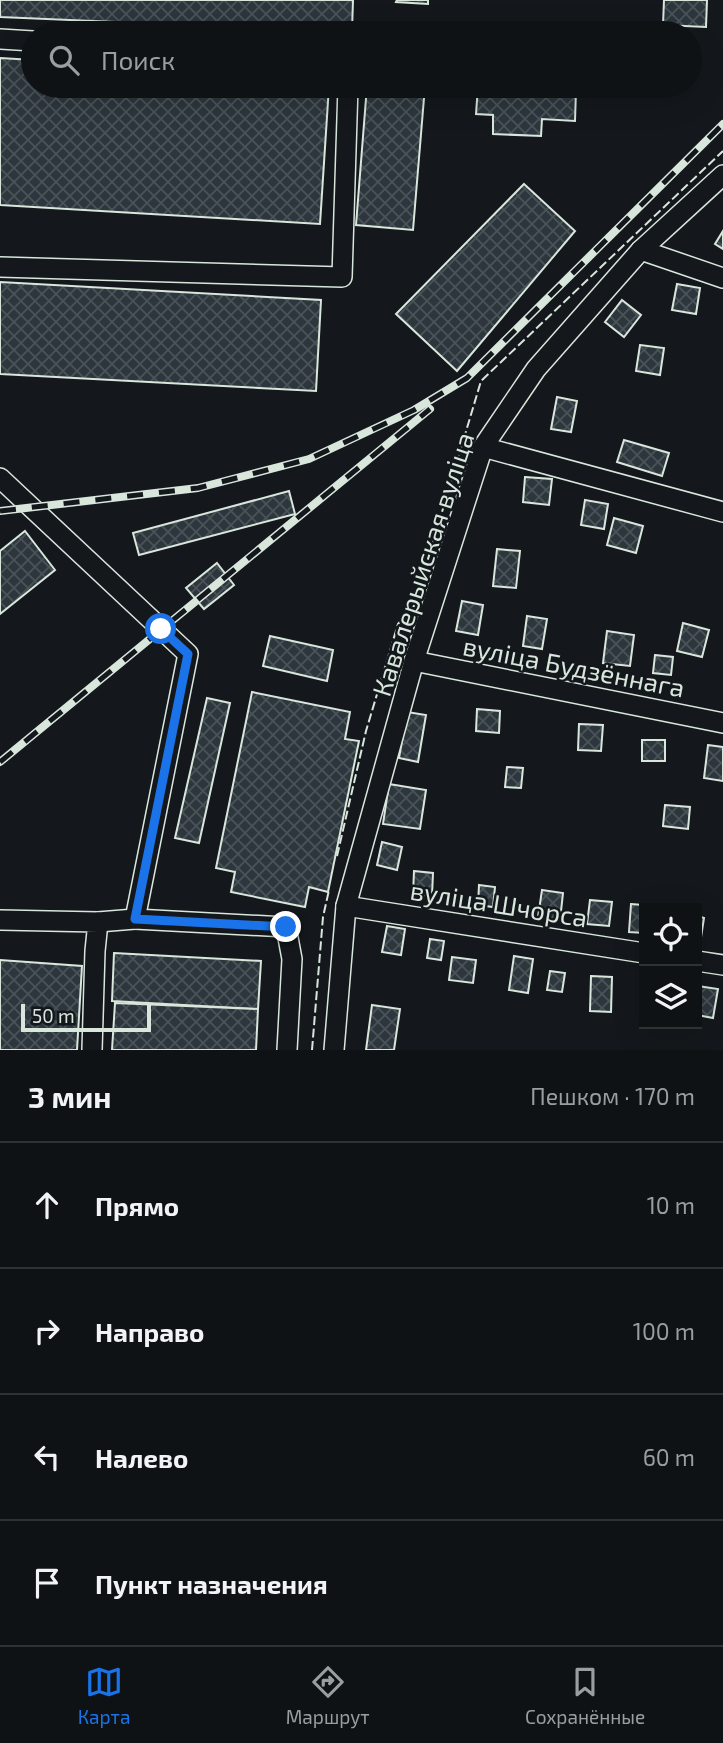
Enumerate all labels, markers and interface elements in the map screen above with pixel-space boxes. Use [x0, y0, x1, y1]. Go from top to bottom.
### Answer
search box [21, 21, 702, 98]
icon: search [45, 41, 83, 79]
text: Поиск [101, 44, 175, 75]
street label: Кавалерыйская вуліца [365, 428, 480, 700]
route start [145, 613, 176, 644]
street label: вуліца Будзённага [460, 629, 688, 704]
street label: вуліца Шчорса [408, 874, 590, 933]
map controls [639, 903, 702, 1029]
button: locate [639, 903, 702, 966]
route end [270, 911, 301, 942]
button: layers [639, 966, 702, 1029]
scale bar [21, 1001, 150, 1033]
text: 50 m [32, 1004, 75, 1027]
text: 3 мин [28, 1078, 112, 1114]
text: Пешком · 170 m [530, 1082, 695, 1110]
icon: ahead [28, 1186, 66, 1224]
text: Прямо [95, 1190, 179, 1221]
text: 10 m [647, 1191, 695, 1219]
icon: right [28, 1312, 66, 1350]
text: Направо [95, 1316, 204, 1347]
text: 100 m [633, 1317, 695, 1345]
icon: left [28, 1438, 66, 1476]
text: Налево [95, 1442, 188, 1473]
text: 60 m [643, 1443, 695, 1471]
icon: arrive [28, 1564, 66, 1602]
text: Пункт назначения [95, 1568, 328, 1599]
tab: Карта [78, 1663, 130, 1728]
tab: Маршрут [286, 1663, 370, 1728]
tab: Сохранённые [525, 1663, 645, 1728]

